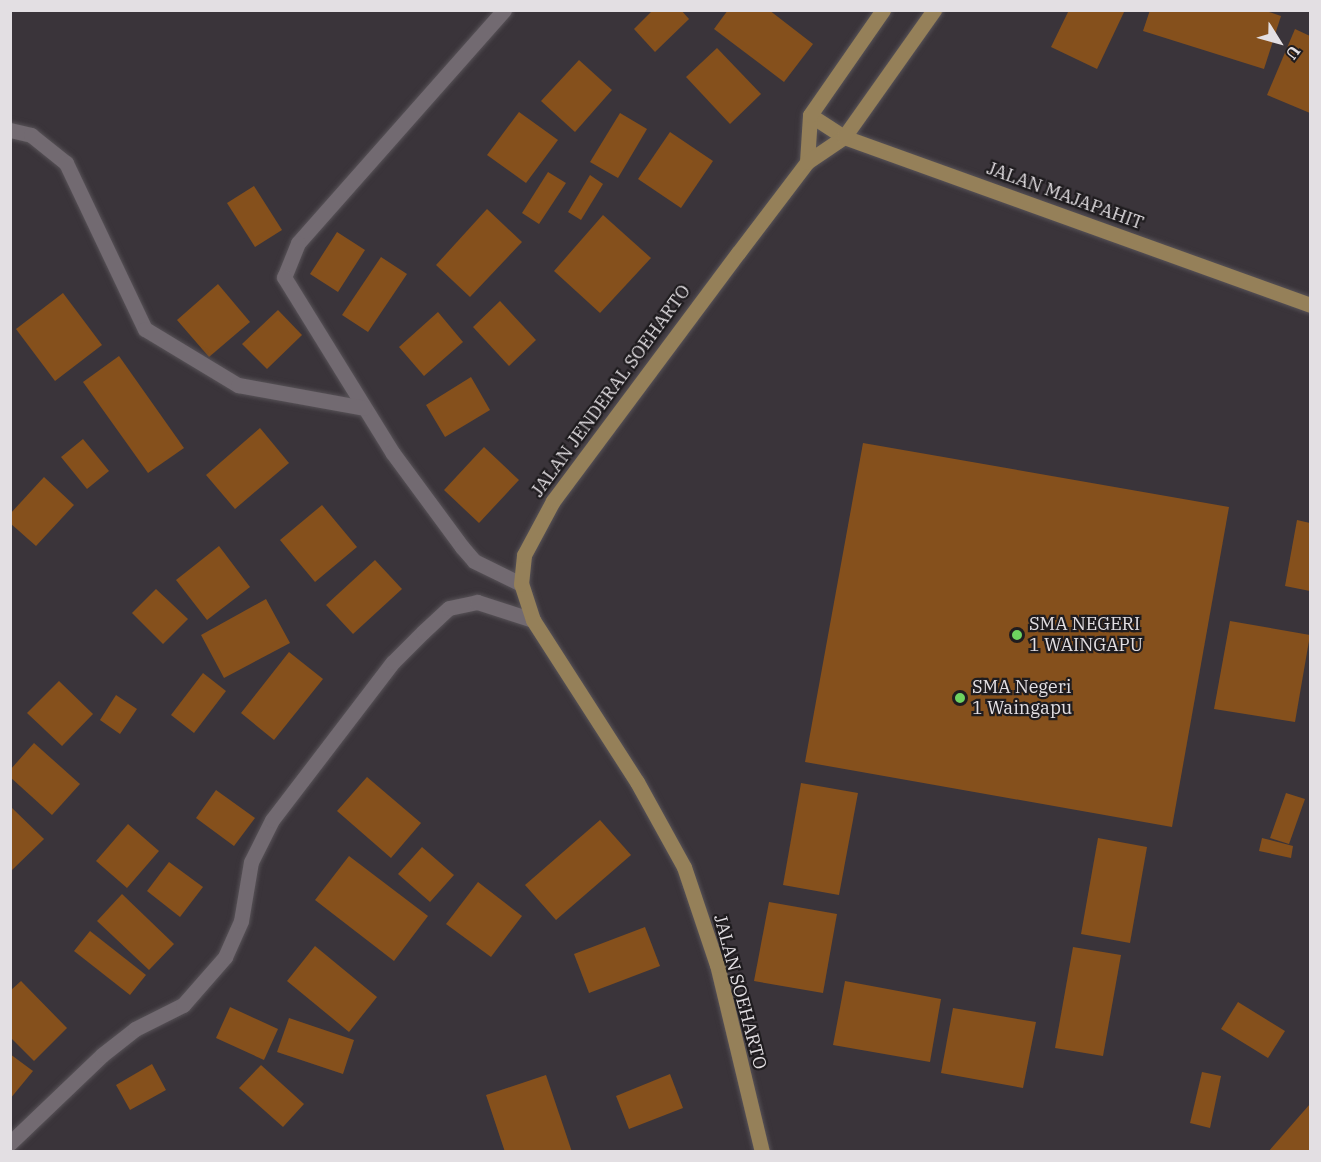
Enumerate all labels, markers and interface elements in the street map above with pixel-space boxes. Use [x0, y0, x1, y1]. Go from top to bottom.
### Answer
north arrow [1249, 12, 1309, 72]
text: U [1282, 42, 1305, 64]
street label: JALAN MAJAPAHIT [984, 158, 1146, 234]
street label: JALAN JENDERAL SOEHARTO [527, 281, 695, 501]
place label: SMA NEGERI 1 WAINGAPU [1029, 614, 1143, 656]
marker: SMA NEGERI 1 WAINGAPU [1010, 628, 1024, 642]
place label: SMA Negeri 1 Waingapu [972, 677, 1072, 720]
marker: SMA Negeri 1 Waingapu [953, 691, 967, 705]
street label: JALAN SOEHARTO [709, 912, 771, 1072]

